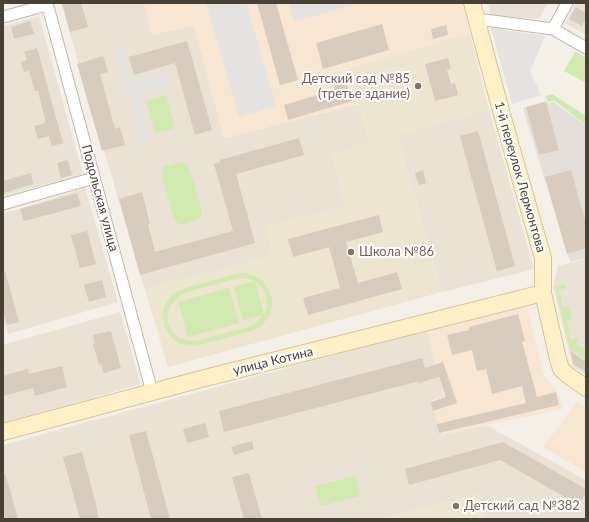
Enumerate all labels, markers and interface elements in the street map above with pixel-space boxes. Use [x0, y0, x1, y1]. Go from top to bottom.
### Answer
place label: Детский сад №85 (третье здание) [302, 71, 410, 102]
marker: Детский сад №85 (третье здание) [413, 81, 423, 91]
street label: 1-й переулок Лермонтова [491, 100, 549, 254]
street label: Подольская улица [78, 143, 122, 253]
place label: Школа №86 [359, 244, 434, 260]
marker: Школа №86 [346, 247, 356, 257]
street label: улица Котина [231, 344, 315, 378]
place label: Детский сад №382 [464, 498, 580, 514]
marker: Детский сад №382 [451, 501, 461, 511]

